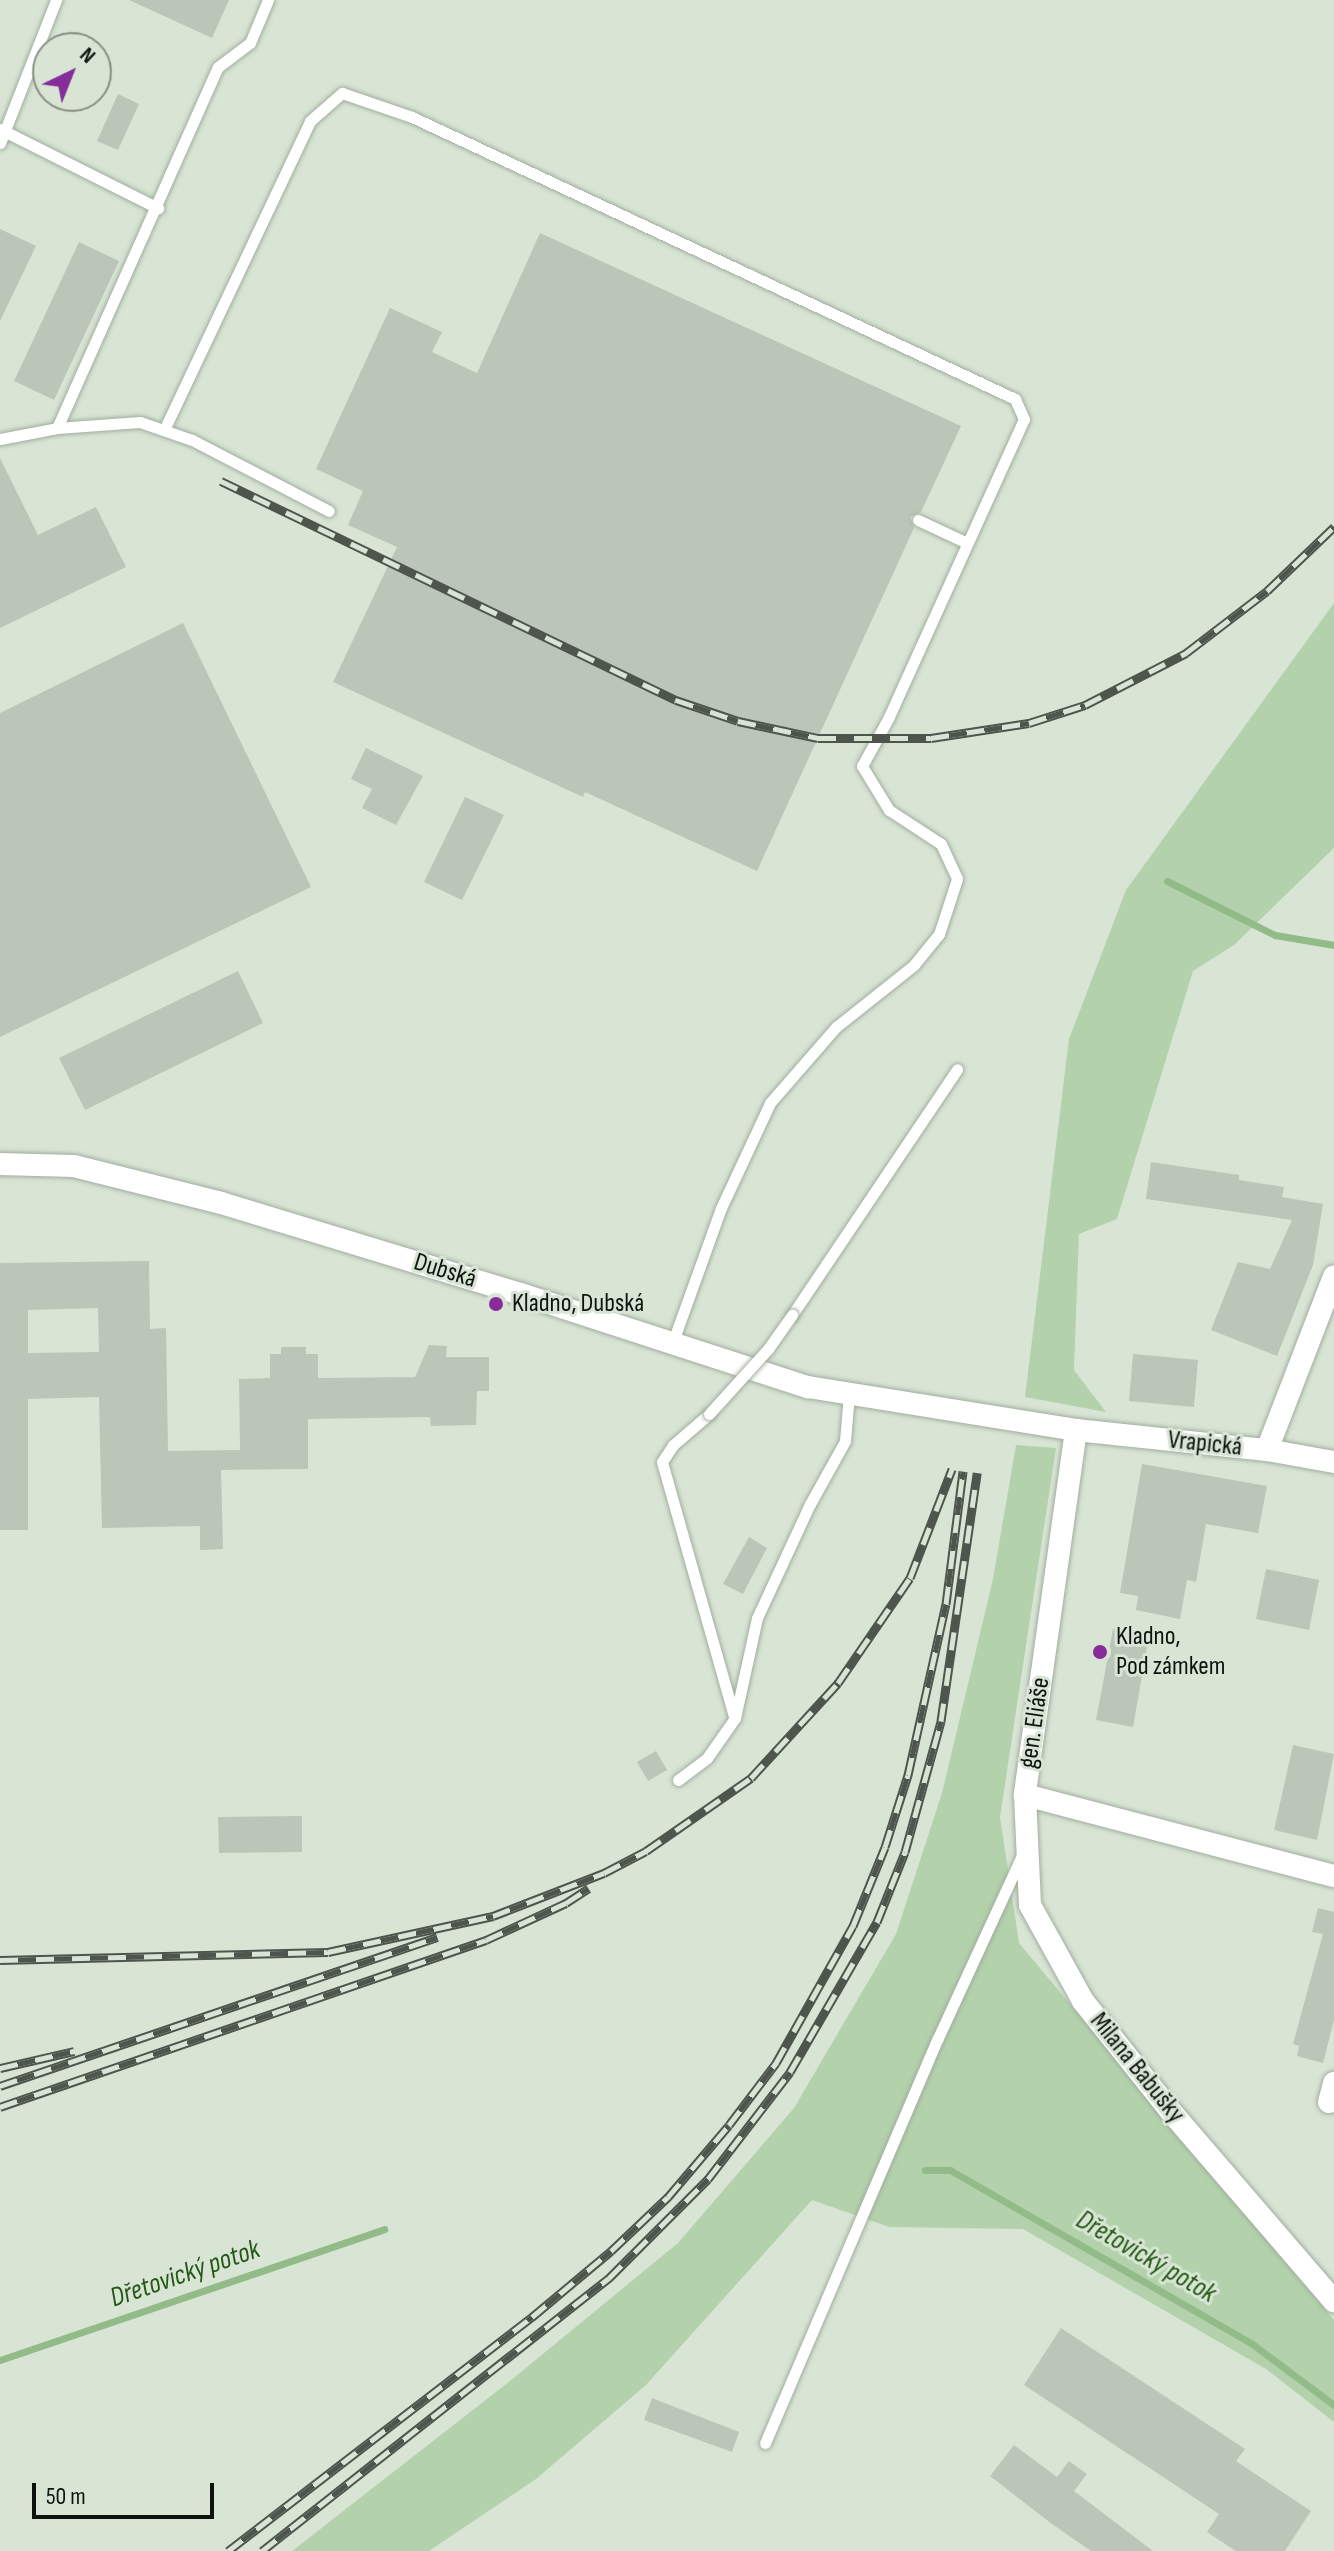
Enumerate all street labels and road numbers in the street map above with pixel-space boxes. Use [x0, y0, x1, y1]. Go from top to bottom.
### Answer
street label: Dubská [410, 1247, 480, 1295]
street label: Vrapická [1166, 1425, 1244, 1463]
street label: gen. Eliáše [1013, 1675, 1057, 1771]
street label: Milana Babušky [1083, 2006, 1191, 2130]

